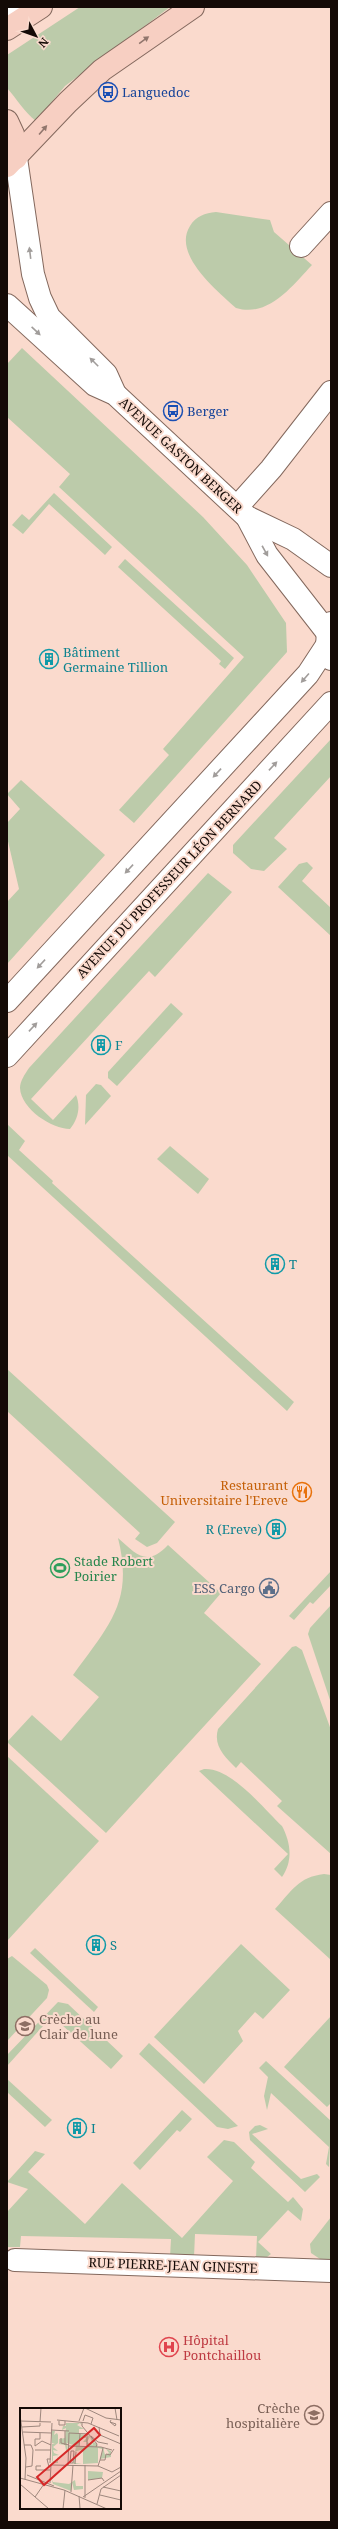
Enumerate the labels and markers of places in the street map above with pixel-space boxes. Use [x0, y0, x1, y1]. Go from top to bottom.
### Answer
bus stop icon: Languedoc [97, 81, 119, 103]
place label: Languedoc [122, 83, 190, 101]
bus stop icon: Berger [162, 400, 184, 422]
place label: Berger [187, 402, 229, 420]
place label: Bâtiment Germaine Tillion [63, 643, 169, 676]
building icon: Bâtiment Germaine Tillion [38, 648, 60, 670]
building icon: F [90, 1034, 112, 1056]
place label: F [115, 1036, 123, 1054]
building icon: T [264, 1253, 286, 1275]
place label: T [289, 1255, 297, 1273]
place label: Restaurant Universitaire l'Ereve [160, 1476, 288, 1509]
restaurant icon: Restaurant Universitaire l'Ereve [291, 1481, 313, 1503]
building icon: R (Ereve) [265, 1518, 287, 1540]
place label: R (Ereve) [205, 1520, 262, 1538]
place label: Stade Robert Poirier [74, 1552, 153, 1585]
sports icon: Stade Robert Poirier [49, 1557, 71, 1579]
public building icon: ESS Cargo [258, 1577, 280, 1599]
place label: ESS Cargo [193, 1579, 255, 1597]
building icon: S [85, 1934, 107, 1956]
place label: S [110, 1936, 117, 1954]
place label: Crèche au Clair de lune [39, 2010, 118, 2043]
school or university icon: Crèche au Clair de lune [14, 2015, 36, 2037]
building icon: I [66, 2117, 88, 2139]
place label: I [91, 2119, 96, 2137]
place label: Hôpital Pontchaillou [183, 2331, 261, 2364]
hospital icon: Hôpital Pontchaillou [158, 2336, 180, 2358]
place label: Crèche hospitalière [226, 2399, 300, 2432]
school or university icon: Crèche hospitalière [303, 2404, 325, 2426]

